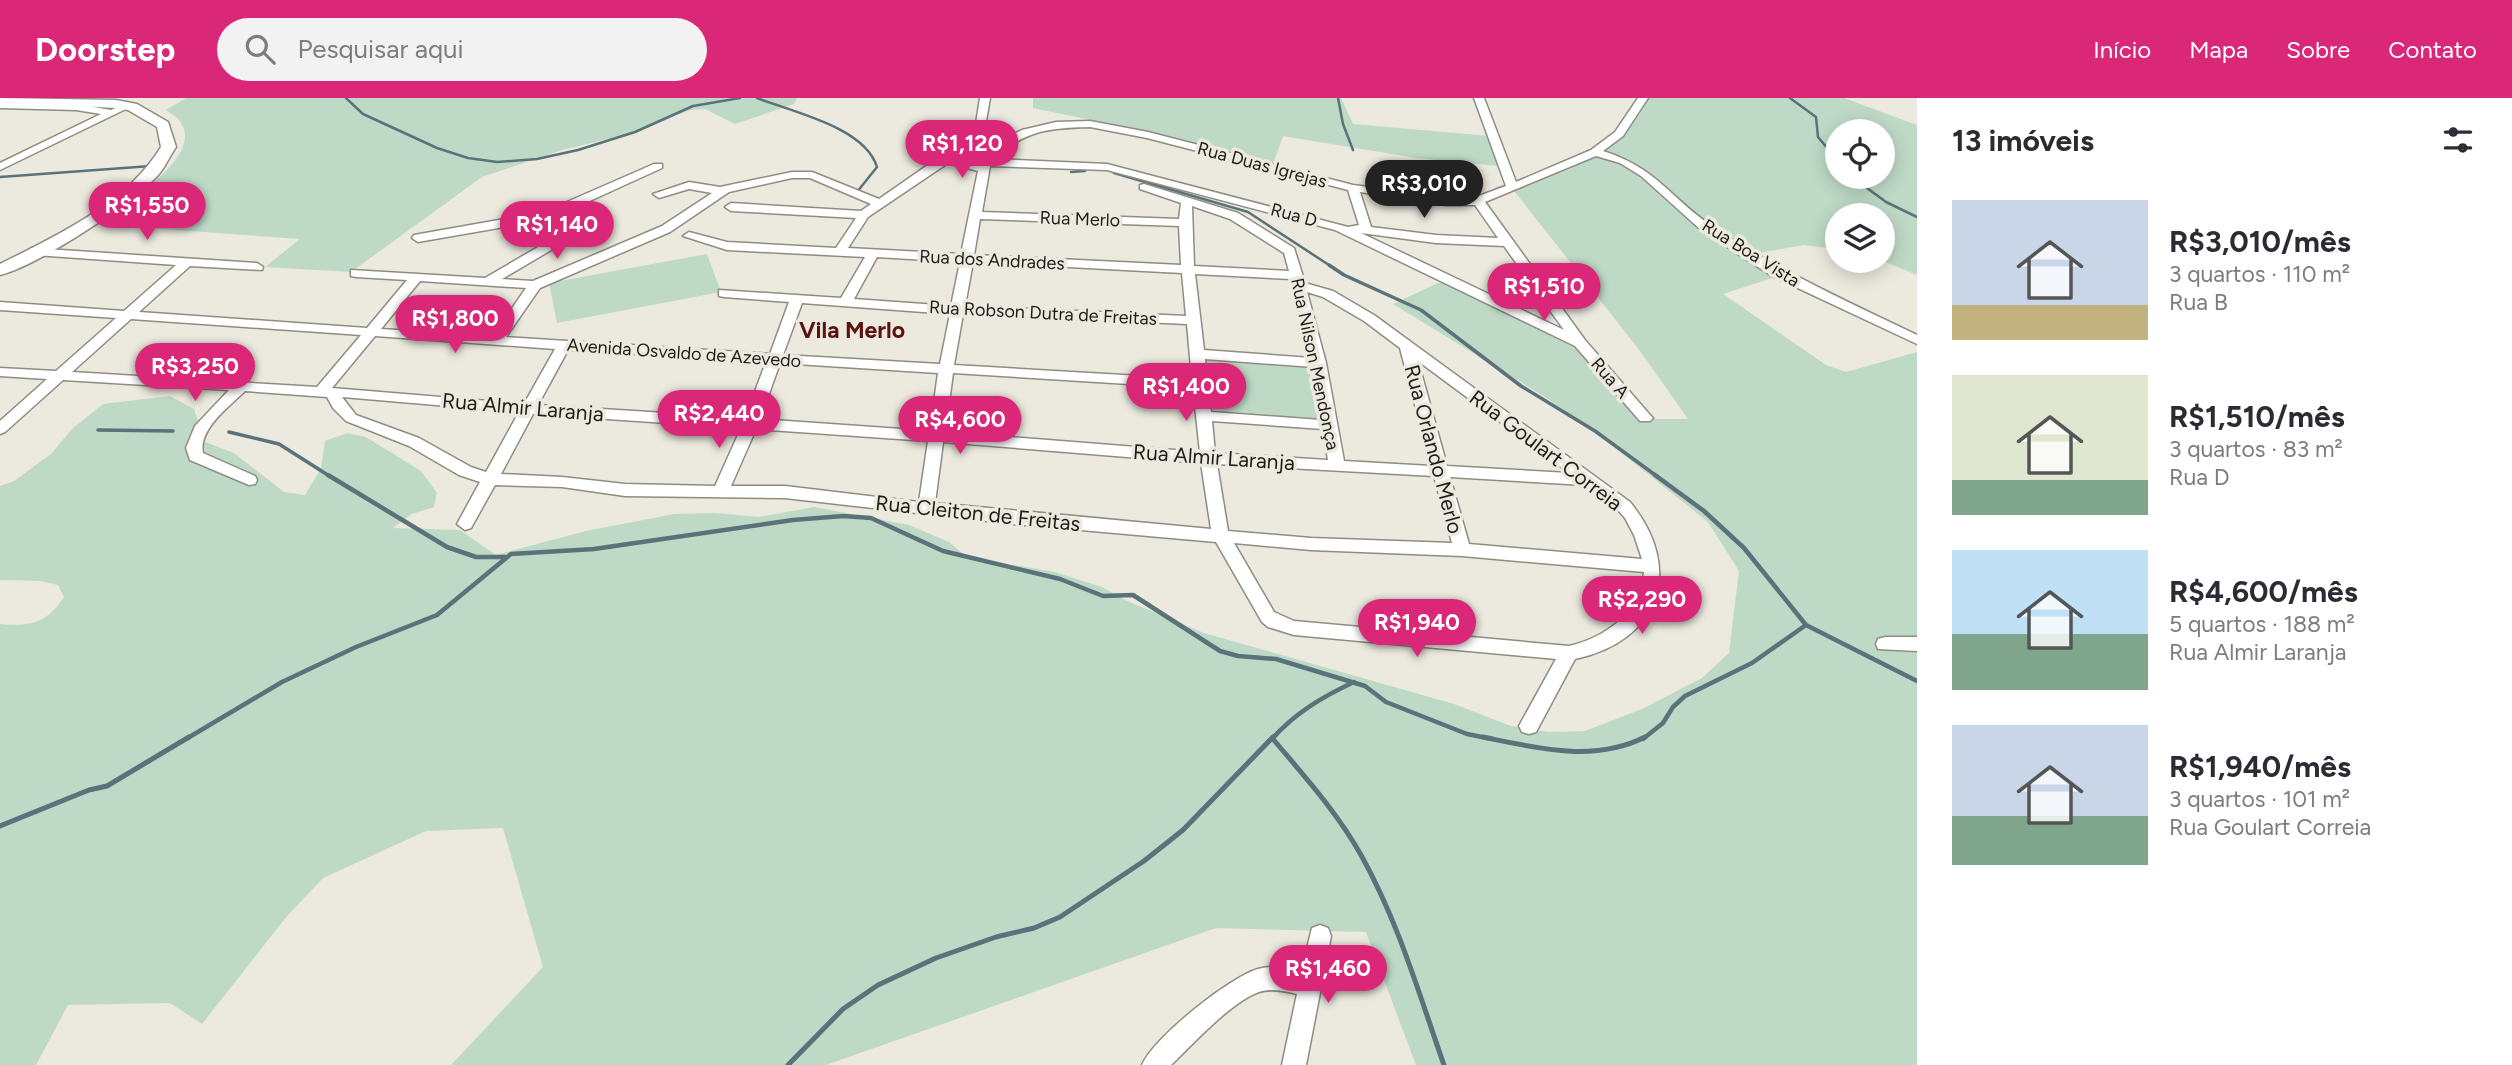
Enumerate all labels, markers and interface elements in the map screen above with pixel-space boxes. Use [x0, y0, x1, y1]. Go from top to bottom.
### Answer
search box [217, 18, 707, 81]
text: Doorstep [35, 30, 175, 69]
icon: search [241, 30, 279, 68]
text: Pesquisar aqui [297, 33, 464, 65]
text: Início [2093, 35, 2151, 64]
text: Mapa [2189, 35, 2248, 64]
text: Sobre [2286, 35, 2350, 64]
text: Contato [2388, 35, 2477, 64]
map controls [1825, 119, 1895, 273]
button: locate [1825, 119, 1895, 189]
pin: R$1,120 [897, 120, 1027, 180]
icon: filters [2439, 121, 2477, 159]
text: 13 imóveis [1952, 122, 2094, 159]
text: R$1,120 [921, 129, 1003, 157]
street label: Rua Duas Igrejas [1195, 137, 1329, 193]
pin: R$3,010 [1359, 160, 1489, 220]
text: R$3,010 [1381, 169, 1467, 197]
pin: R$1,550 [82, 183, 212, 242]
text: R$1,550 [105, 191, 189, 219]
street label: Rua D [1268, 198, 1320, 232]
pin: R$1,140 [492, 202, 622, 261]
button: layers [1825, 203, 1895, 273]
street label: Rua Merlo [1039, 207, 1121, 231]
text: R$1,140 [516, 210, 598, 238]
street label: Rua Boa Vista [1698, 214, 1804, 292]
text: R$3,010/mês [2169, 223, 2351, 260]
icon: home [2008, 228, 2092, 312]
street label: Rua dos Andrades [919, 245, 1065, 275]
text: 3 quartos · 110 m² [2169, 260, 2350, 288]
pin: R$1,510 [1479, 264, 1609, 323]
text: R$1,510 [1503, 272, 1585, 300]
street label: Rua Nilson Mendonça [1286, 276, 1344, 452]
text: Rua B [2169, 288, 2228, 316]
pin: R$1,800 [390, 296, 520, 355]
street label: Rua Robson Dutra de Freitas [928, 296, 1158, 330]
text: R$1,800 [411, 304, 499, 332]
district label: Vila Merlo [799, 316, 905, 344]
street label: Avenida Osvaldo de Azevedo [566, 334, 802, 372]
pin: R$3,250 [130, 344, 260, 403]
text: R$3,250 [151, 352, 239, 380]
street label: Rua A [1586, 353, 1634, 403]
street label: Rua Orlando Merlo [1399, 362, 1469, 536]
pin: R$1,400 [1121, 364, 1251, 423]
text: R$1,400 [1142, 372, 1230, 400]
street label: Rua Goulart Correia [1465, 384, 1627, 516]
street label: Rua Almir Laranja [441, 387, 605, 427]
pin: R$2,440 [654, 390, 784, 450]
pin: R$4,600 [895, 396, 1025, 456]
text: R$1,510/mês [2169, 398, 2345, 435]
text: R$2,440 [674, 399, 764, 427]
icon: home [2008, 403, 2092, 487]
text: R$4,600 [914, 405, 1006, 433]
text: 3 quartos · 83 m² [2169, 435, 2343, 463]
street label: Rua Almir Laranja [1132, 439, 1296, 475]
text: Rua D [2169, 463, 2229, 491]
street label: Rua Cleiton de Freitas [874, 490, 1082, 536]
text: R$4,600/mês [2169, 573, 2358, 610]
pin: R$2,290 [1577, 576, 1707, 636]
icon: home [2008, 578, 2092, 662]
text: R$2,290 [1598, 585, 1686, 613]
pin: R$1,940 [1352, 600, 1482, 659]
text: R$1,940 [1374, 608, 1460, 636]
text: 5 quartos · 188 m² [2169, 610, 2355, 638]
text: Rua Almir Laranja [2169, 638, 2347, 666]
text: R$1,940/mês [2169, 748, 2351, 785]
icon: home [2008, 753, 2092, 837]
text: 3 quartos · 101 m² [2169, 785, 2350, 813]
text: Rua Goulart Correia [2169, 813, 2371, 841]
pin: R$1,460 [1263, 946, 1393, 1005]
text: R$1,460 [1285, 954, 1371, 982]

